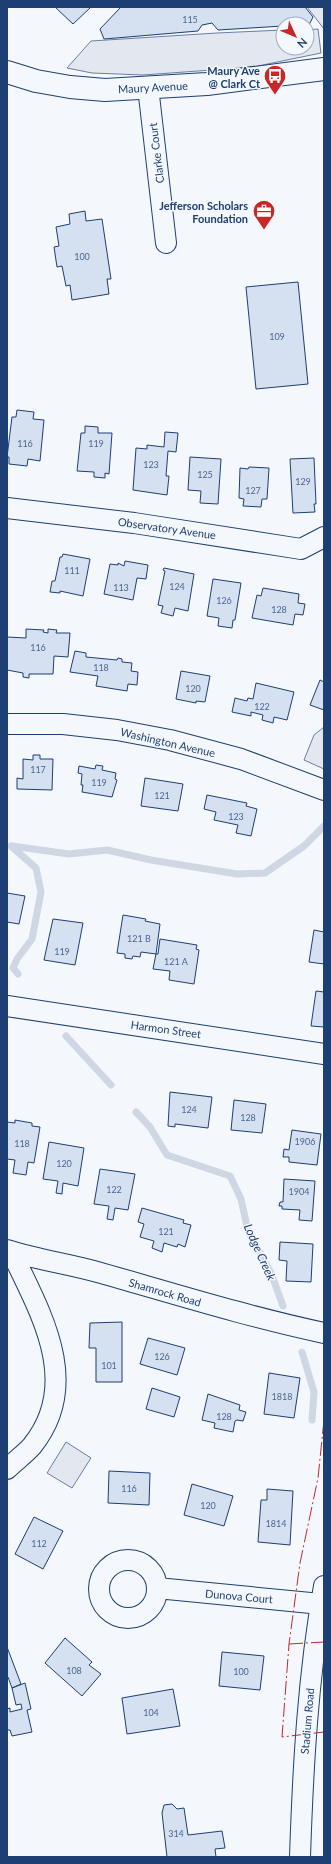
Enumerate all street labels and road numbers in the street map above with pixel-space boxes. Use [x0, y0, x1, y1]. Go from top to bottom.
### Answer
street label: Maury Avenue [118, 79, 188, 95]
street label: Clarke Court [146, 122, 166, 184]
street label: Observatory Avenue [117, 515, 217, 541]
street label: Washington Avenue [119, 725, 217, 759]
street label: Harmon Street [130, 1018, 202, 1040]
street label: Shamrock Road [127, 1275, 203, 1309]
street label: Dunova Court [205, 1587, 274, 1605]
street label: Stadium Road [298, 1687, 316, 1755]

